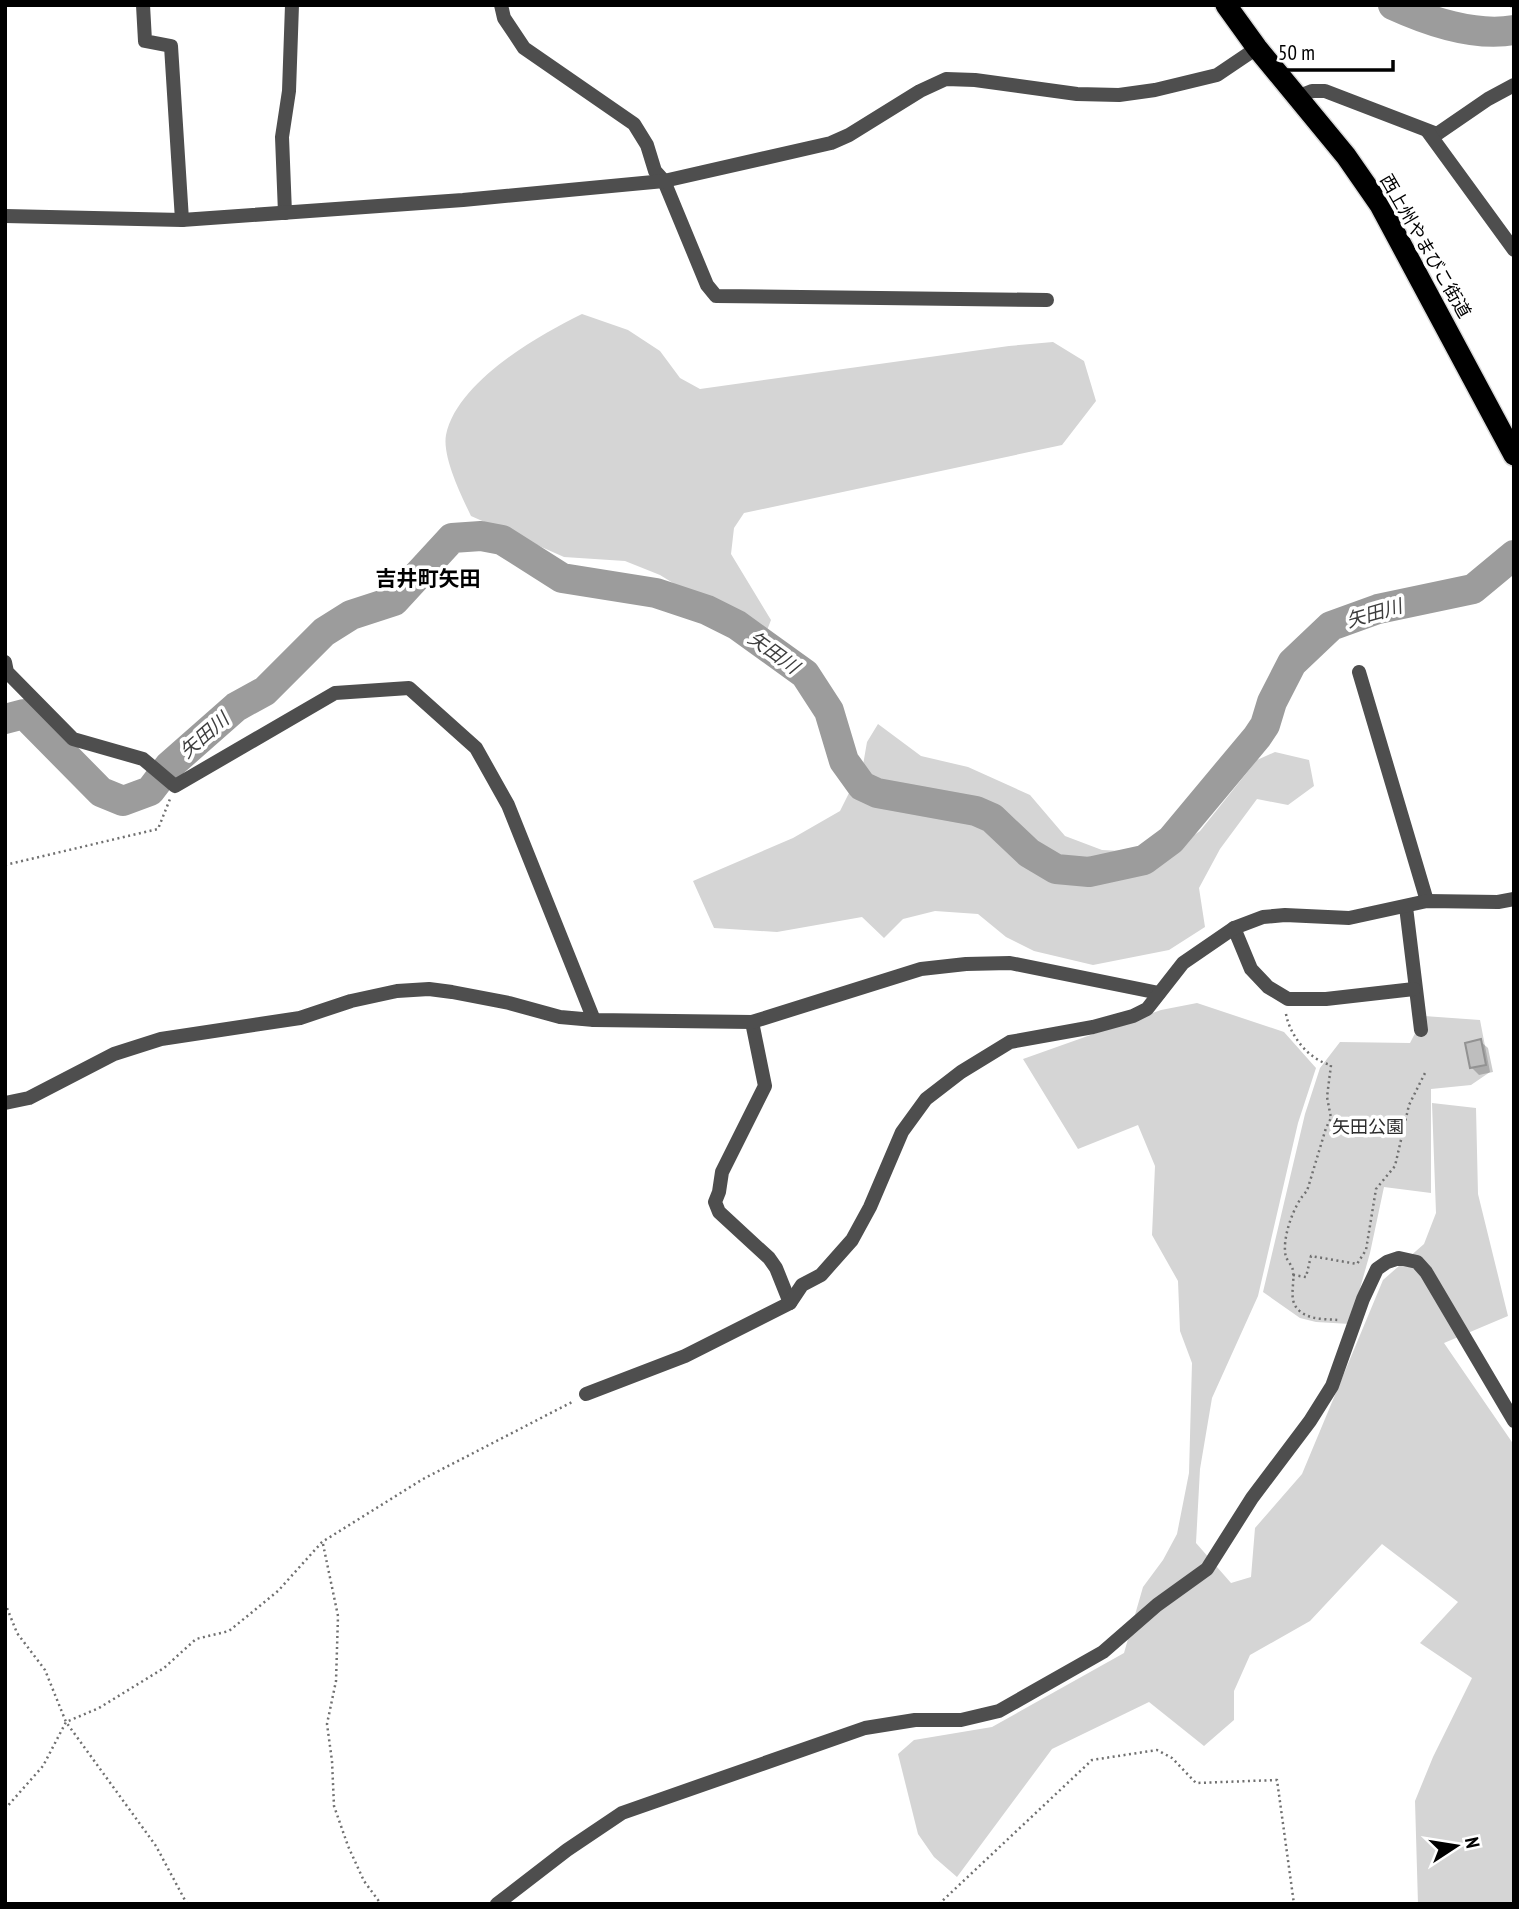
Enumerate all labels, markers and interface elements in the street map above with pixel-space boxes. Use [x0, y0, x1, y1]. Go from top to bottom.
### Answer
scale bar [1267, 28, 1393, 72]
text: 50 m [1278, 39, 1315, 66]
street label: 西上州やまびこ街道 [1376, 170, 1476, 322]
district label: 吉井町矢田 [376, 565, 481, 592]
water label: 矢田川 [1343, 593, 1407, 632]
water label: 矢田川 [744, 626, 806, 680]
water label: 矢田川 [175, 706, 235, 763]
park label: 矢田公園 [1332, 1115, 1404, 1138]
north arrow [1421, 1811, 1491, 1881]
text: N [1460, 1835, 1485, 1850]

